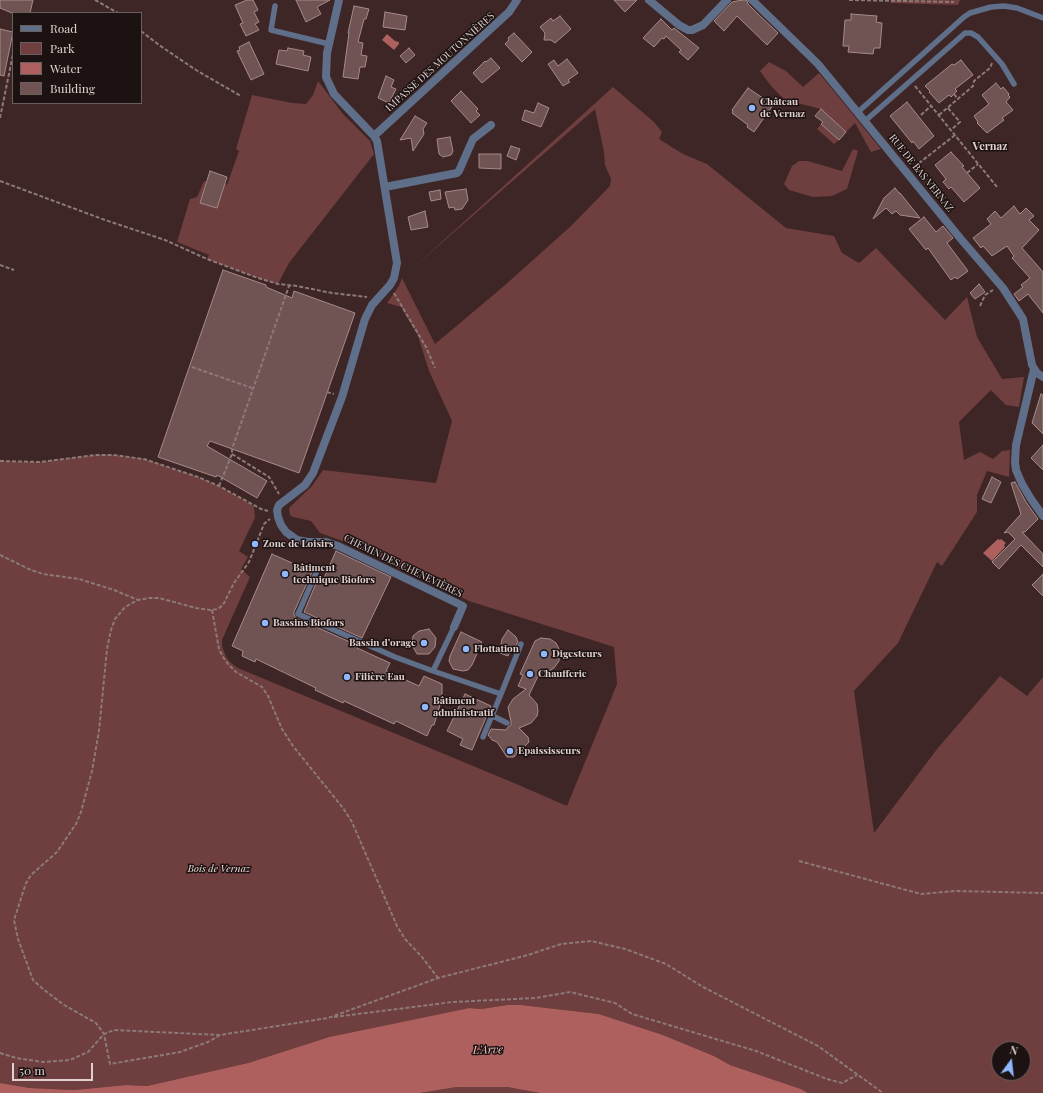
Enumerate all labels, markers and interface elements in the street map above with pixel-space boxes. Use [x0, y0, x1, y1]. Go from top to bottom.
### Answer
street label: IMPASSE DES MOUTONNIÈRES [383, 10, 497, 114]
legend [12, 12, 142, 104]
text: Road [50, 20, 77, 36]
text: Park [50, 40, 75, 56]
text: Water [50, 60, 82, 76]
text: Building [50, 80, 95, 96]
place label: Château de Vernaz [760, 96, 805, 120]
marker: Château de Vernaz [747, 103, 757, 113]
street label: RUE DE BAS VERNAZ [886, 132, 956, 214]
district label: Vernaz [973, 140, 1007, 154]
street label: CHEMIN DES CHENEVIÈRES [342, 532, 464, 600]
place label: Zone de Loisirs [263, 538, 333, 550]
marker: Zone de Loisirs [250, 539, 260, 549]
place label: Bâtiment technique Biofors [293, 562, 375, 586]
marker: Bâtiment technique Biofors [280, 569, 290, 579]
place label: Bassins Biofors [273, 617, 344, 629]
marker: Bassins Biofors [260, 618, 270, 628]
place label: Bassin d’orage [349, 637, 416, 649]
marker: Bassin d’orage [419, 638, 429, 648]
place label: Flottation [474, 643, 519, 655]
marker: Flottation [461, 644, 471, 654]
place label: Digesteurs [552, 648, 602, 660]
marker: Digesteurs [539, 649, 549, 659]
place label: Chaufferie [538, 668, 587, 680]
marker: Chaufferie [525, 669, 535, 679]
place label: Filière Eau [355, 671, 405, 683]
marker: Filière Eau [342, 672, 352, 682]
place label: Bâtiment administratif [433, 695, 494, 718]
marker: Bâtiment administratif [420, 702, 430, 712]
place label: Epaississeurs [518, 745, 581, 757]
marker: Epaississeurs [505, 746, 515, 756]
park label: Bois de Vernaz [188, 863, 250, 875]
north arrow [991, 1041, 1031, 1081]
text: N [1008, 1042, 1020, 1058]
water label: L'Arve [473, 1043, 503, 1057]
scale bar [14, 1055, 95, 1081]
text: 50 m [19, 1062, 45, 1078]

